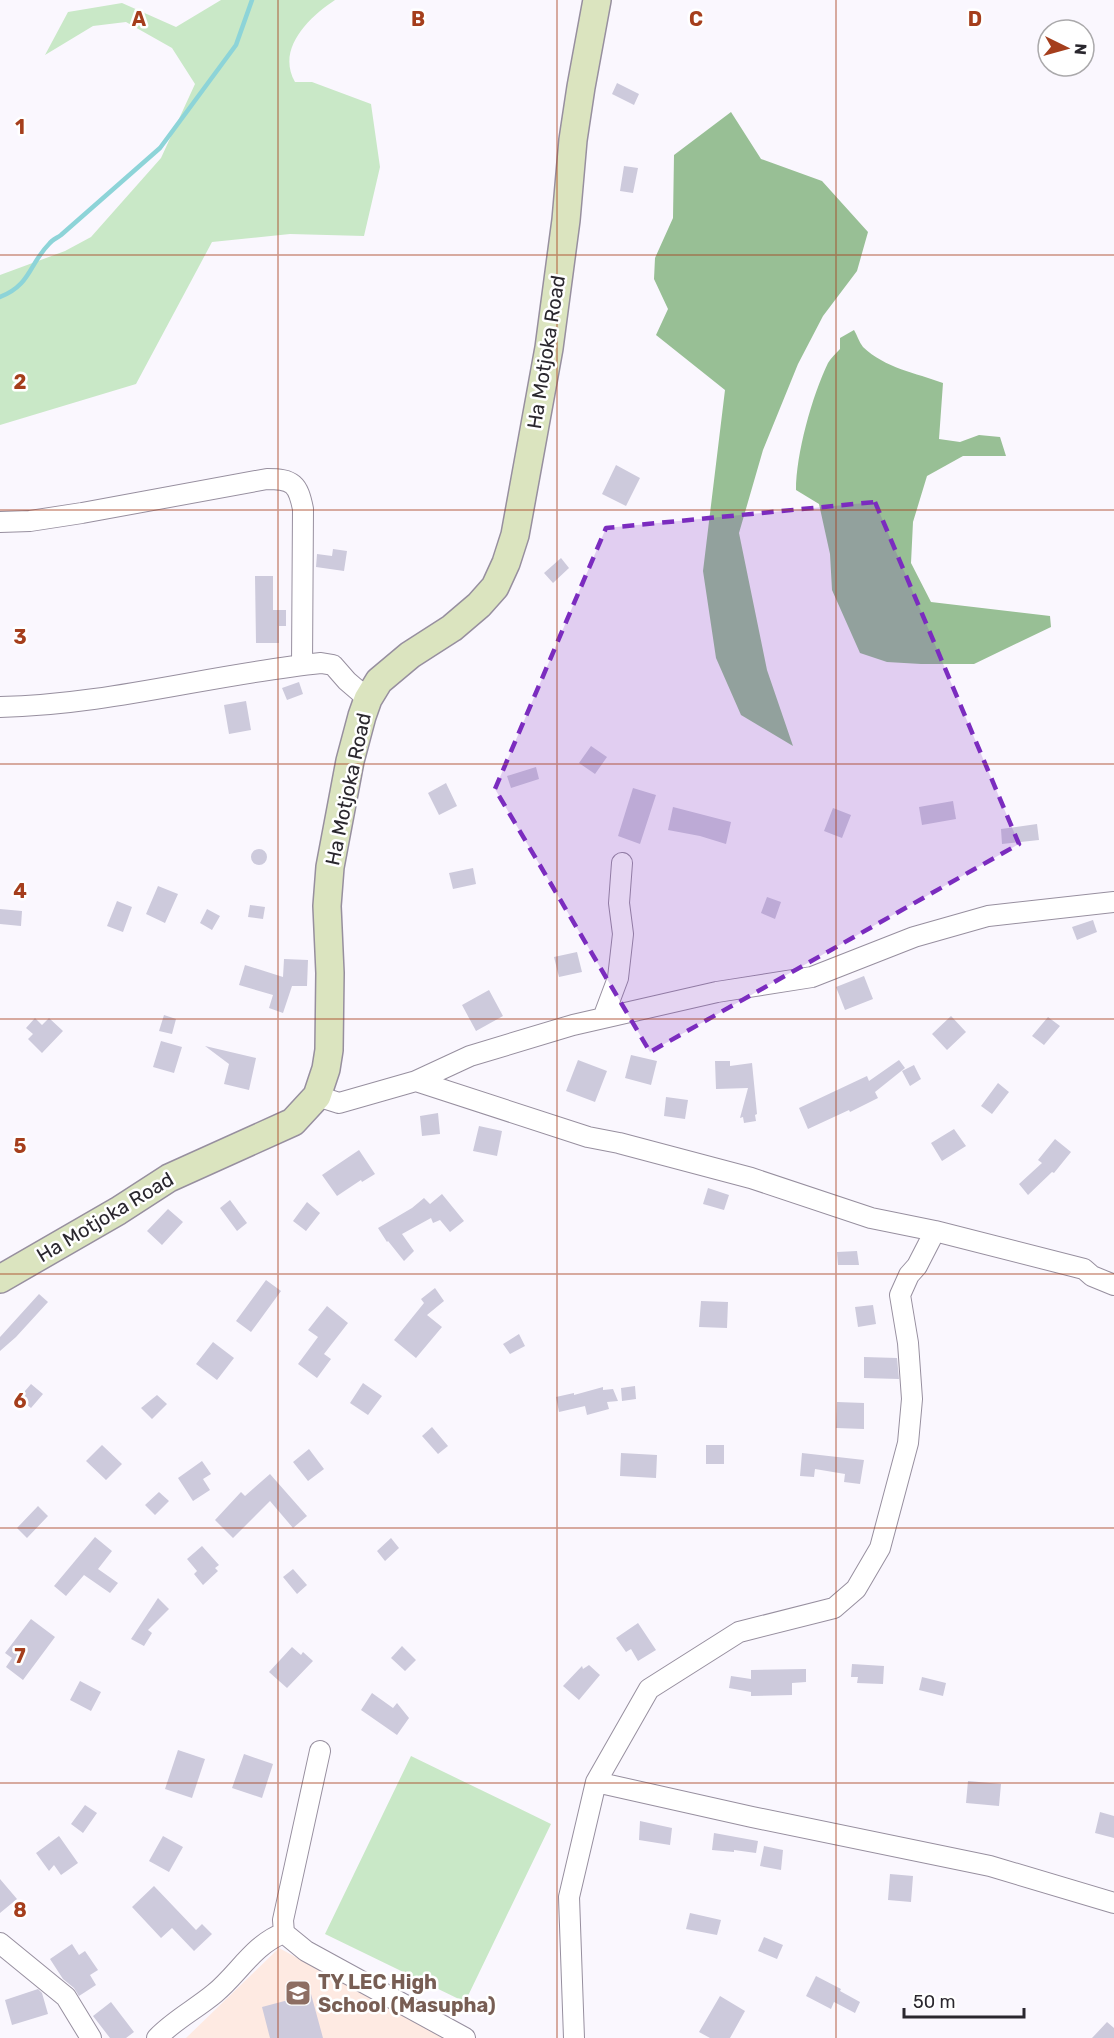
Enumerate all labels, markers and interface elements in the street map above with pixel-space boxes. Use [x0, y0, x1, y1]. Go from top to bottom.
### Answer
text: A [132, 7, 147, 31]
text: B [411, 7, 425, 31]
text: C [689, 7, 703, 31]
text: D [968, 7, 982, 31]
north arrow [1036, 18, 1096, 78]
text: N [1070, 43, 1090, 56]
text: 1 [15, 115, 25, 139]
street label: Ha Motjoka Road [522, 273, 570, 431]
text: 2 [14, 370, 27, 394]
text: 3 [13, 625, 27, 649]
street label: Ha Motjoka Road [320, 711, 376, 867]
text: 4 [13, 879, 27, 903]
text: 5 [14, 1134, 27, 1158]
street label: Ha Motjoka Road [32, 1167, 178, 1267]
text: 6 [13, 1389, 27, 1413]
text: 7 [14, 1644, 26, 1668]
text: 8 [13, 1898, 27, 1922]
place label: TY LEC High School (Masupha) [318, 1970, 496, 2017]
school or university icon: TY LEC High School (Masupha) [283, 1978, 313, 2008]
scale bar [904, 1981, 1024, 2019]
text: 50 m [913, 1991, 956, 2013]

